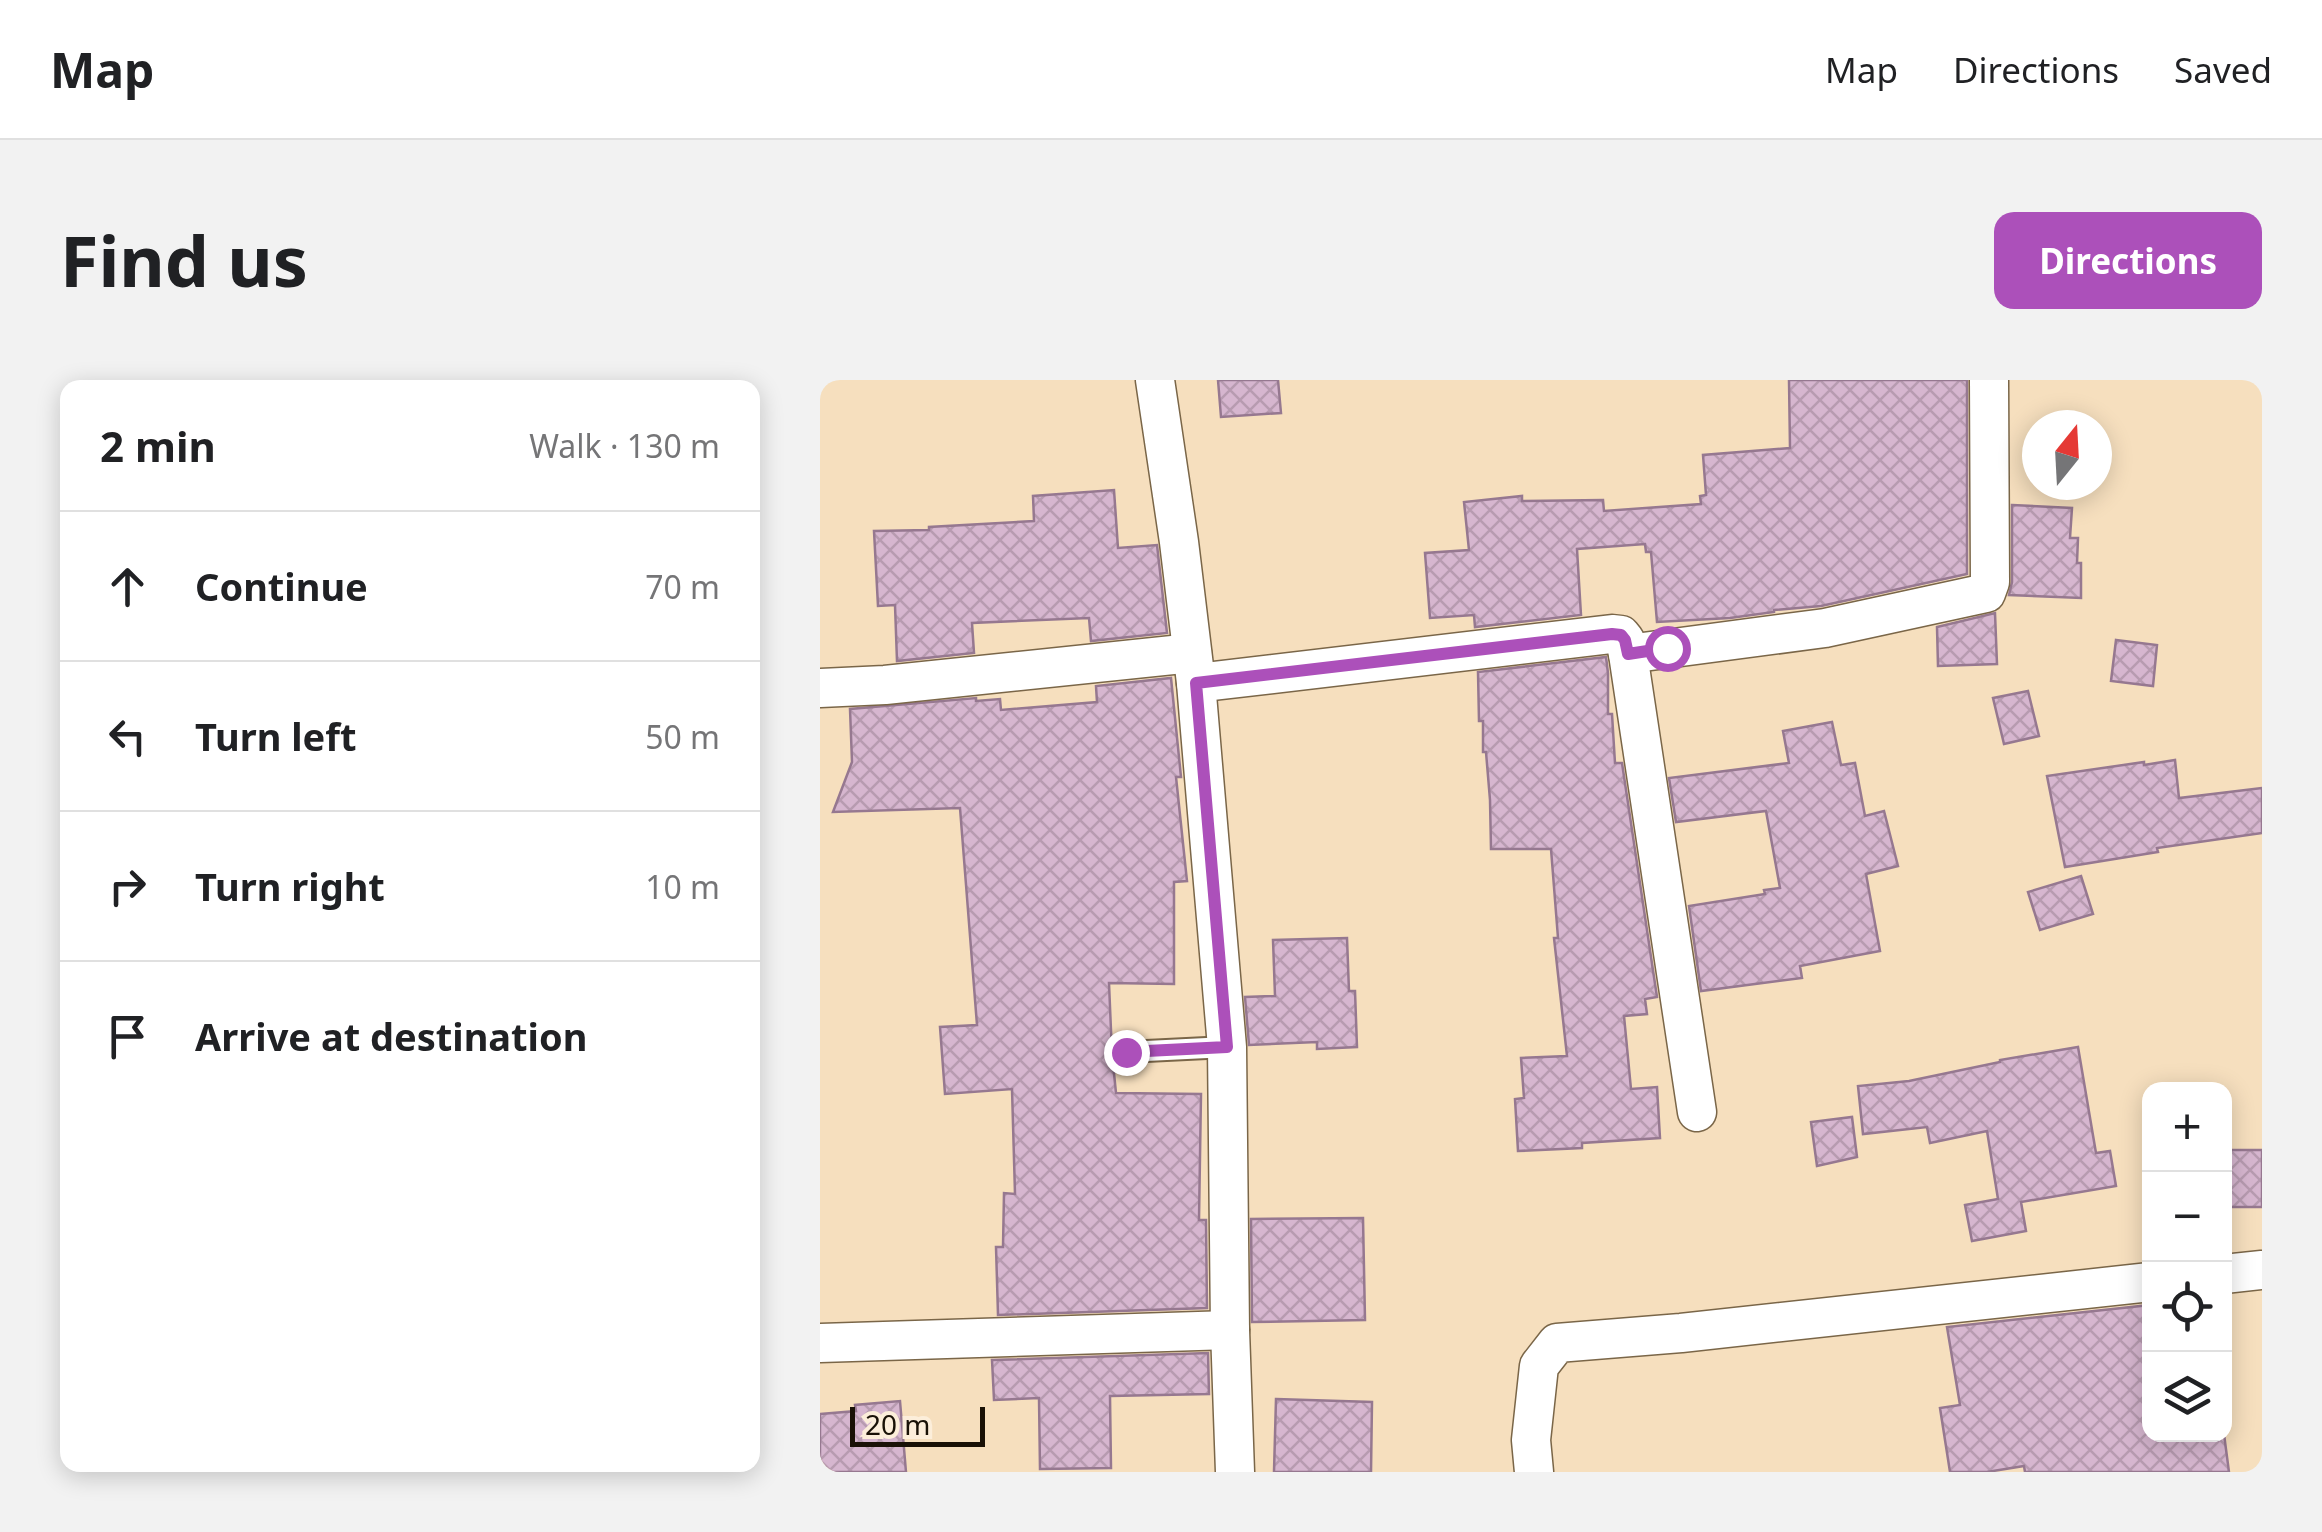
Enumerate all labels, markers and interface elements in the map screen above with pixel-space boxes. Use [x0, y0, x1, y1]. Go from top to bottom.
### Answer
text: Map [50, 37, 154, 102]
text: Map [1825, 46, 1898, 93]
text: Directions [1953, 46, 2119, 93]
text: Saved [2174, 46, 2272, 93]
text: Find us [60, 212, 308, 308]
button: Directions [1994, 212, 2262, 309]
north arrow [2022, 410, 2112, 500]
text: 2 min [100, 417, 216, 474]
text: Walk · 130 m [529, 424, 720, 467]
icon: ahead [100, 559, 155, 614]
text: Continue [195, 560, 368, 612]
text: 70 m [645, 565, 720, 608]
route start [1645, 626, 1691, 672]
icon: left [100, 709, 155, 764]
text: Turn left [195, 710, 357, 762]
text: 50 m [645, 715, 720, 758]
icon: right [100, 859, 155, 914]
text: Turn right [195, 860, 385, 912]
text: 10 m [645, 865, 720, 908]
icon: arrive [100, 1009, 155, 1064]
text: Arrive at destination [195, 1010, 587, 1062]
route end [1104, 1030, 1150, 1076]
map controls [2142, 1082, 2232, 1442]
button: + [2142, 1082, 2232, 1172]
button: − [2142, 1172, 2232, 1262]
button: locate [2142, 1262, 2232, 1352]
button: layers [2142, 1352, 2232, 1442]
scale bar [850, 1402, 985, 1446]
text: 20 m [865, 1405, 931, 1443]

